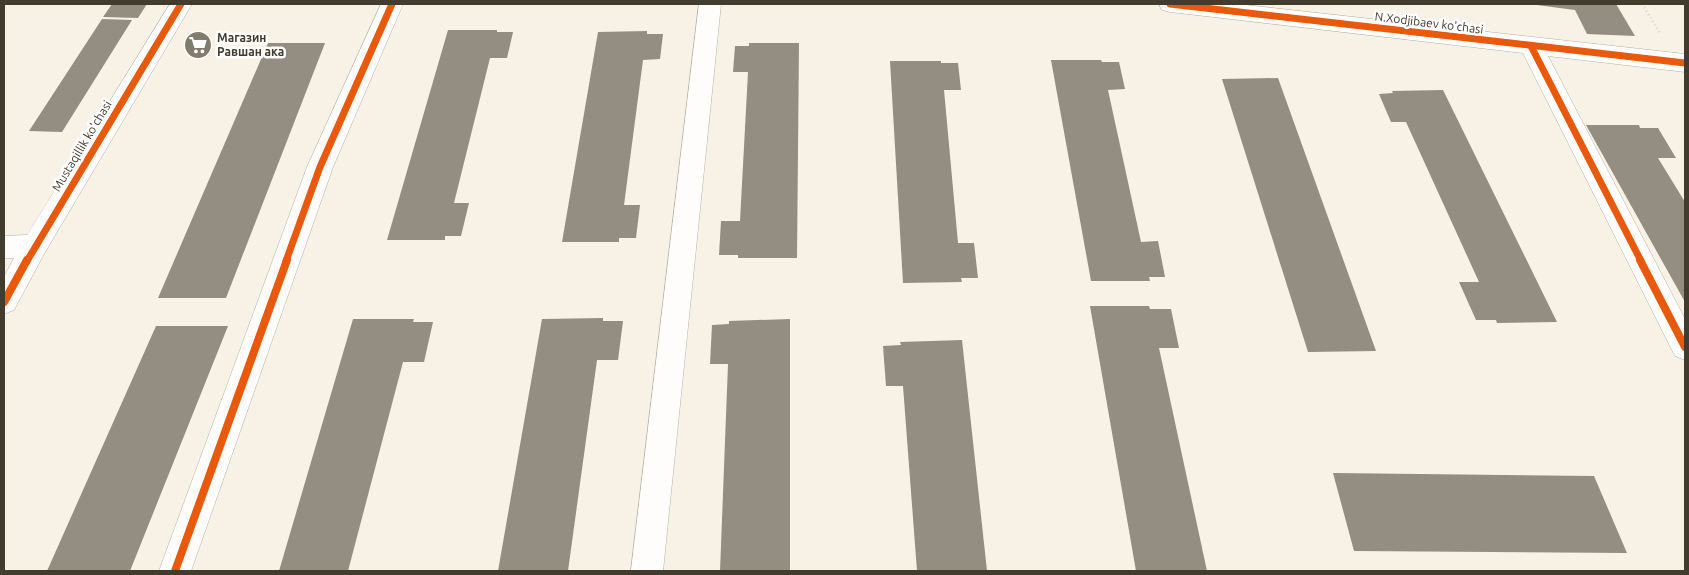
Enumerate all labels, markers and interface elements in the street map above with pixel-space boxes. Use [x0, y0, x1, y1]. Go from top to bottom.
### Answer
street label: N.Xodjibaev ko'chasi [1374, 9, 1484, 36]
supermarket icon: Магазин Равшан ака [183, 30, 213, 60]
place label: Магазин Равшан ака [217, 31, 284, 58]
street label: Mustaqillik ko'chasi [49, 98, 114, 193]

